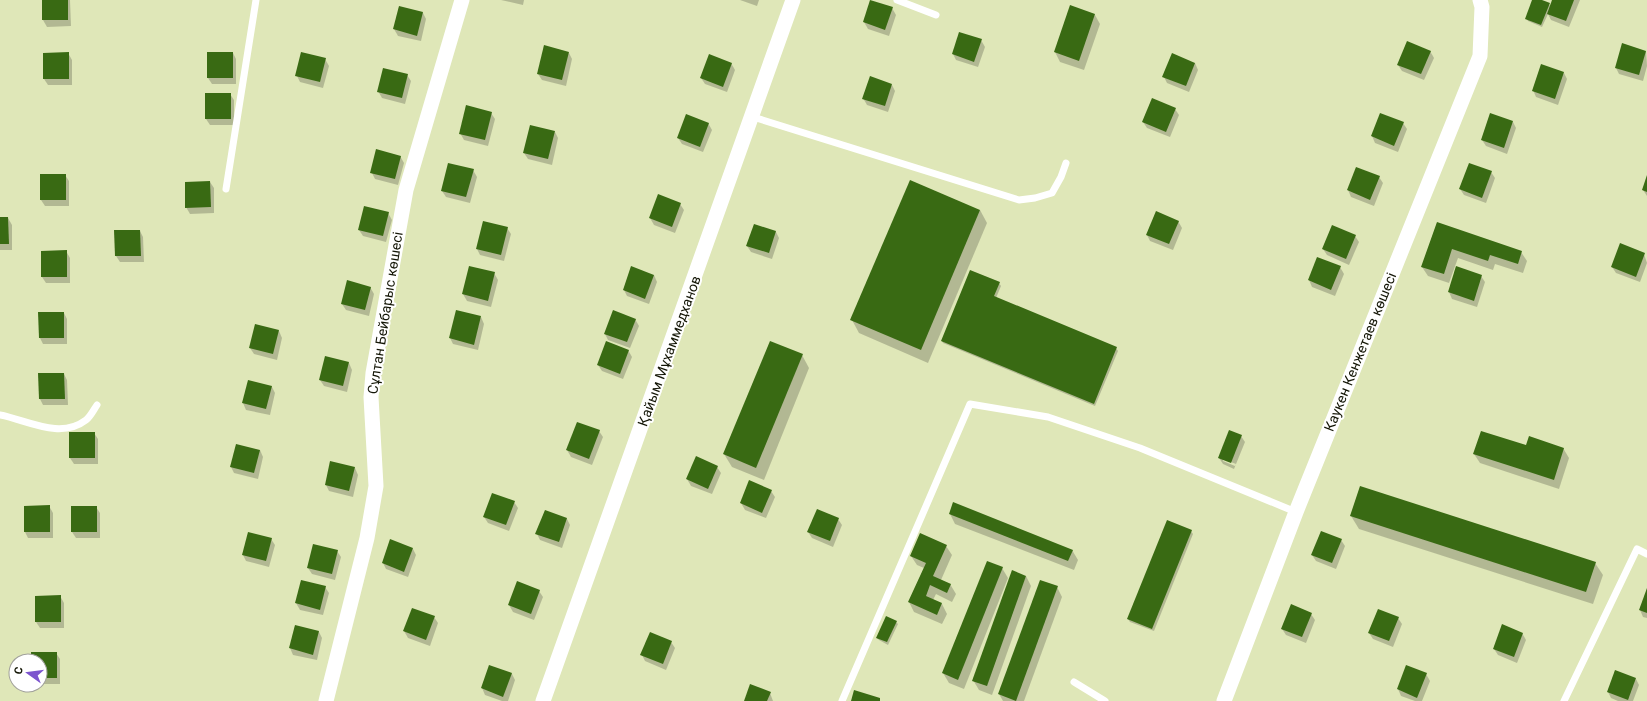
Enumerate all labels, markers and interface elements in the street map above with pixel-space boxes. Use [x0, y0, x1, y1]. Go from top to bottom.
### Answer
street label: Сұлтан Бейбарыс көшесі [364, 231, 406, 395]
street label: Каукен Кенжетаев көшесі [1321, 270, 1399, 434]
street label: Қайым Мұхаммедханов [634, 273, 704, 429]
north arrow [8, 653, 48, 693]
text: С [12, 666, 26, 676]

